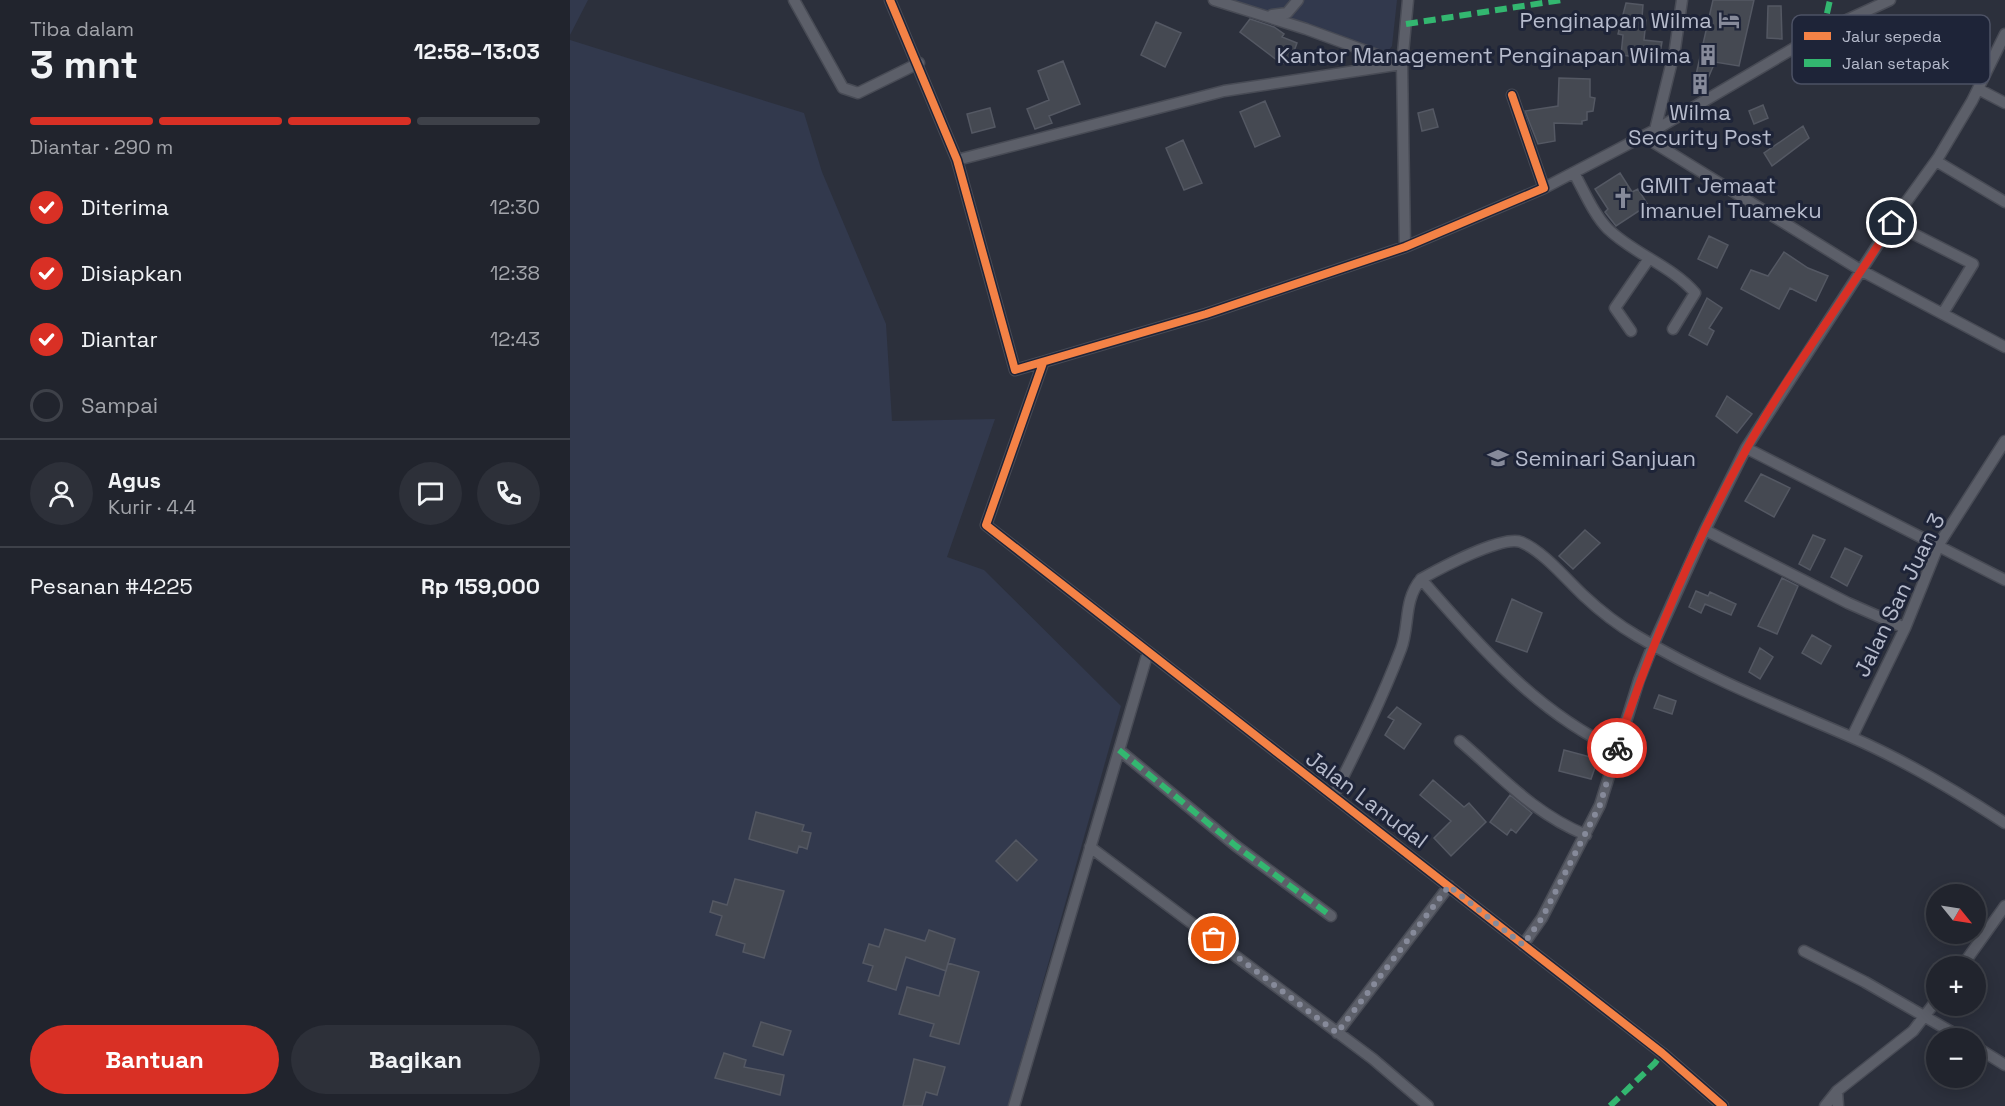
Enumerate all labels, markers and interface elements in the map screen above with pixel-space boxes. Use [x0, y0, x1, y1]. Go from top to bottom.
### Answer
place label: Penginapan Wilma [1520, 6, 1712, 34]
hotel icon: Penginapan Wilma [1717, 8, 1741, 32]
legend [1792, 15, 1990, 84]
text: Tiba dalam [30, 16, 134, 42]
text: Jalur sepeda [1842, 26, 1941, 47]
text: 12:58–13:03 [414, 37, 540, 65]
text: 3 mnt [30, 40, 138, 89]
place label: Kantor Management Penginapan Wilma [1277, 41, 1691, 69]
building icon: Kantor Management Penginapan Wilma [1696, 43, 1720, 67]
text: Jalan setapak [1842, 53, 1950, 74]
building icon: Wilma Security Post [1688, 72, 1712, 96]
place label: Wilma Security Post [1628, 98, 1772, 151]
text: Diantar · 290 m [30, 134, 173, 160]
place label: GMIT Jemaat Imanuel Tuameku [1640, 171, 1822, 224]
church icon: GMIT Jemaat Imanuel Tuameku [1611, 186, 1635, 210]
icon: check [30, 191, 63, 224]
text: Diterima [81, 193, 169, 221]
text: 12:30 [490, 194, 540, 220]
pin [1866, 197, 1917, 248]
icon: home [1875, 206, 1908, 239]
icon: check [30, 257, 63, 290]
text: Disiapkan [81, 259, 183, 287]
text: 12:38 [490, 260, 540, 286]
icon: check [30, 323, 63, 356]
text: Diantar [81, 325, 158, 353]
text: 12:43 [490, 326, 540, 352]
text: Sampai [81, 391, 158, 419]
place label: Seminari Sanjuan [1515, 444, 1696, 472]
school or university icon: Seminari Sanjuan [1486, 446, 1510, 470]
button: person [30, 462, 93, 525]
button: chat [399, 462, 462, 525]
button: phone [477, 462, 540, 525]
text: Agus [108, 466, 161, 494]
text: Kurir · 4.4 [108, 494, 196, 520]
street label: Jalan San Juan 3 [1847, 509, 1951, 681]
text: Pesanan #4225 [30, 572, 193, 600]
text: Rp 159,000 [421, 572, 540, 600]
courier [1587, 718, 1647, 778]
icon: bike [1601, 732, 1634, 765]
street label: Jalan Lanudal [1300, 744, 1434, 854]
north arrow [1926, 884, 1986, 944]
map controls [1926, 884, 1986, 1088]
pin [1188, 913, 1239, 964]
icon: bag [1197, 922, 1230, 955]
button: + [1926, 956, 1986, 1016]
button: Bantuan [30, 1025, 279, 1094]
button: Bagikan [291, 1025, 540, 1094]
button: − [1926, 1028, 1986, 1088]

